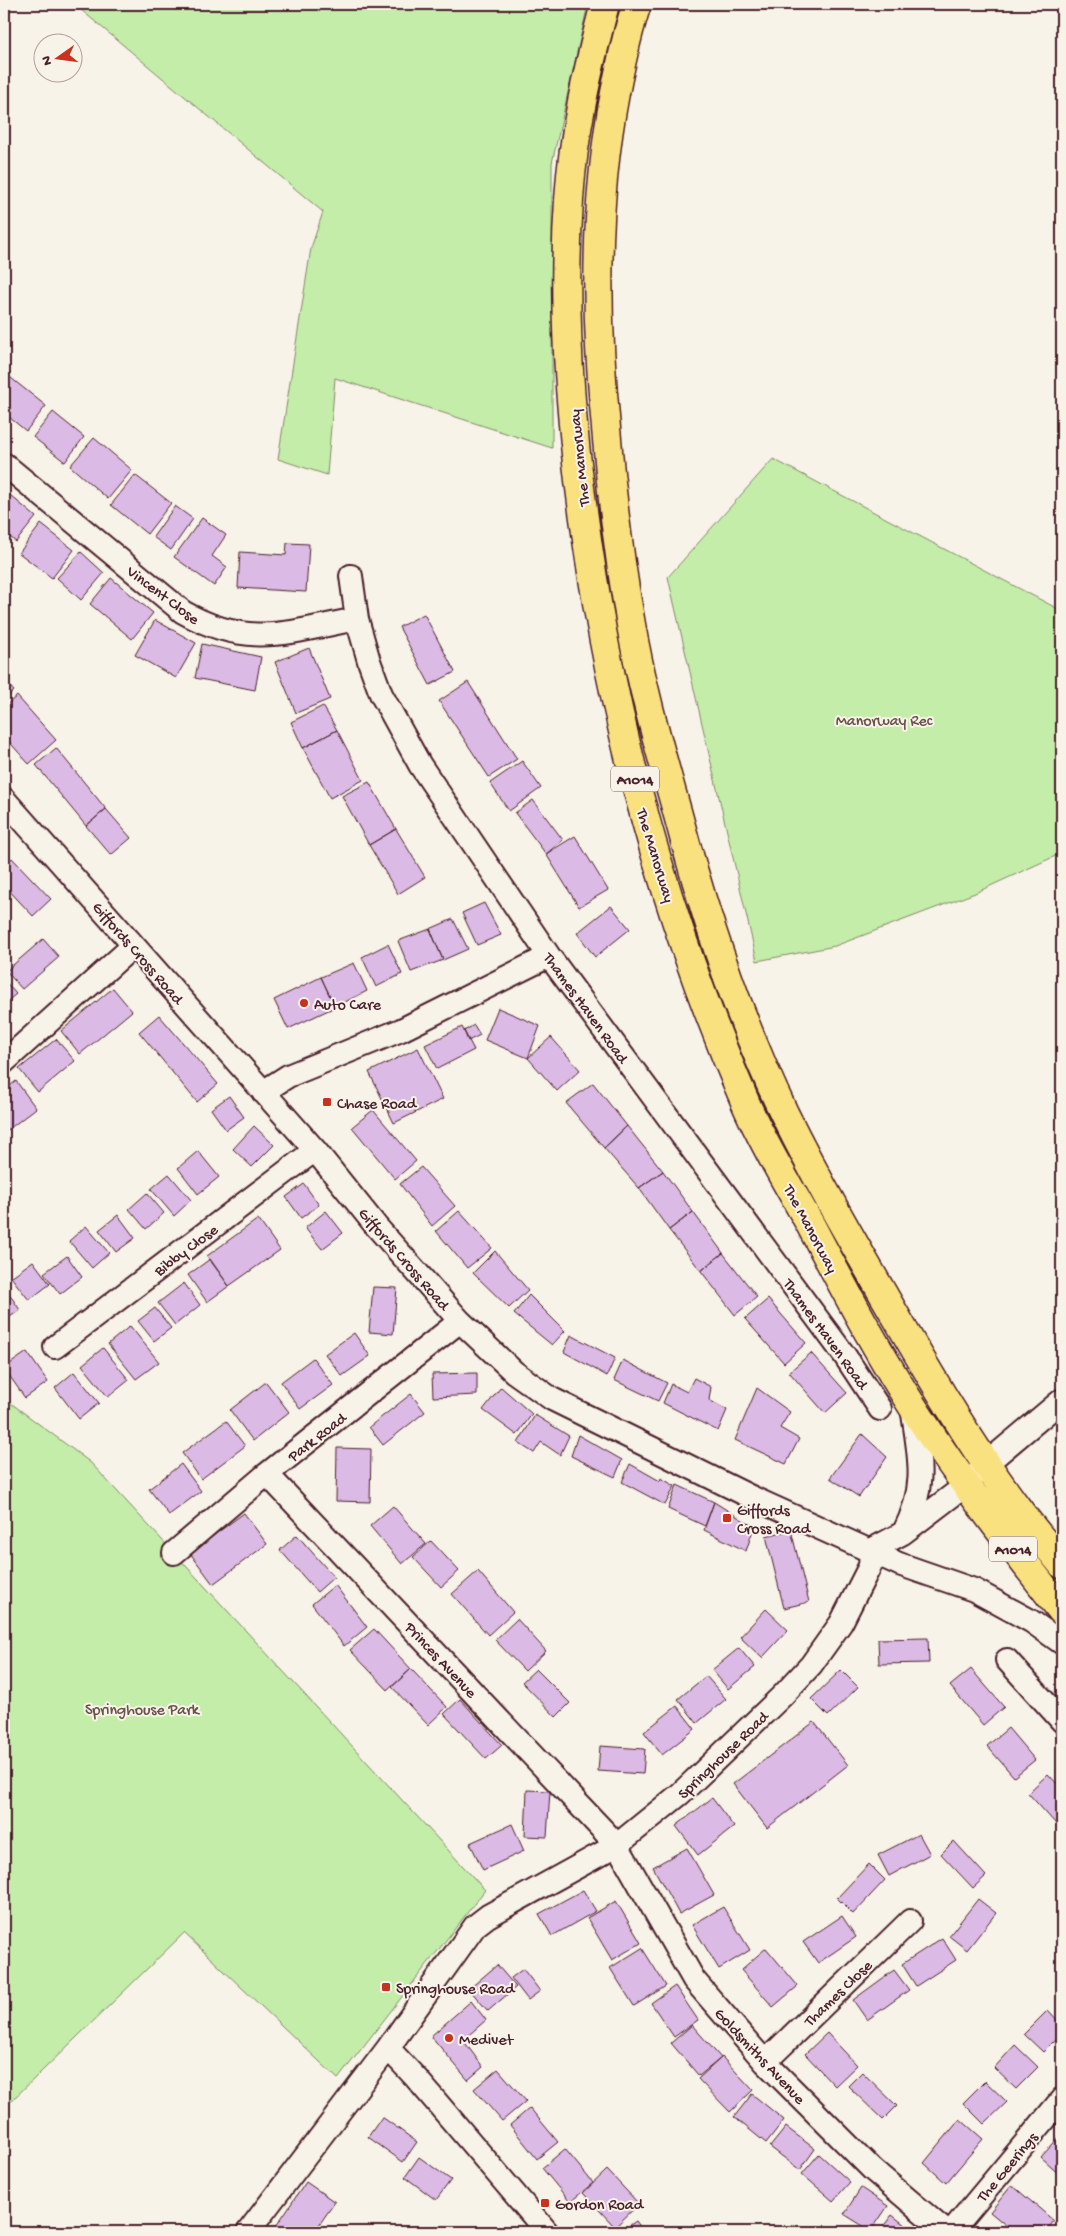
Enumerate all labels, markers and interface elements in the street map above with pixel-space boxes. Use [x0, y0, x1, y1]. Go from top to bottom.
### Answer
north arrow [32, 32, 82, 82]
text: N [38, 54, 57, 67]
street label: The Manorway [567, 408, 596, 508]
street label: Vincent Close [121, 563, 203, 631]
park label: Manorway Rec [836, 713, 933, 732]
road number: A1014 [611, 766, 659, 792]
street label: The Manorway [630, 806, 677, 906]
street label: Giffords Cross Road [87, 899, 187, 1011]
street label: Thames Haven Road [537, 949, 632, 1070]
marker: Auto Care [298, 997, 310, 1009]
place label: Auto Care [314, 997, 382, 1016]
marker: Chase Road [321, 1096, 333, 1108]
place label: Chase Road [337, 1096, 418, 1115]
street label: The Manorway [777, 1181, 840, 1277]
street label: Giffords Cross Road [353, 1205, 453, 1317]
street label: Bibby Close [151, 1221, 223, 1283]
street label: Thames Haven Road [777, 1275, 872, 1396]
street label: Park Road [284, 1409, 353, 1468]
place label: Giffords Cross Road [737, 1503, 812, 1540]
marker: Giffords Cross Road [721, 1512, 733, 1524]
road number: A1014 [989, 1536, 1037, 1562]
street label: Princes Avenue [399, 1619, 480, 1704]
park label: Springhouse Park [85, 1702, 201, 1721]
street label: Springhouse Road [675, 1707, 775, 1804]
street label: Thames Close [801, 1957, 878, 2032]
marker: Springhouse Road [380, 1981, 392, 1993]
place label: Springhouse Road [396, 1981, 516, 2000]
street label: Goldsmiths Avenue [709, 2005, 808, 2110]
marker: Medivet [443, 2032, 455, 2044]
place label: Medivet [459, 2032, 515, 2051]
street label: The Geerings [973, 2129, 1044, 2208]
marker: Gordon Road [539, 2197, 551, 2209]
place label: Gordon Road [555, 2197, 645, 2216]

